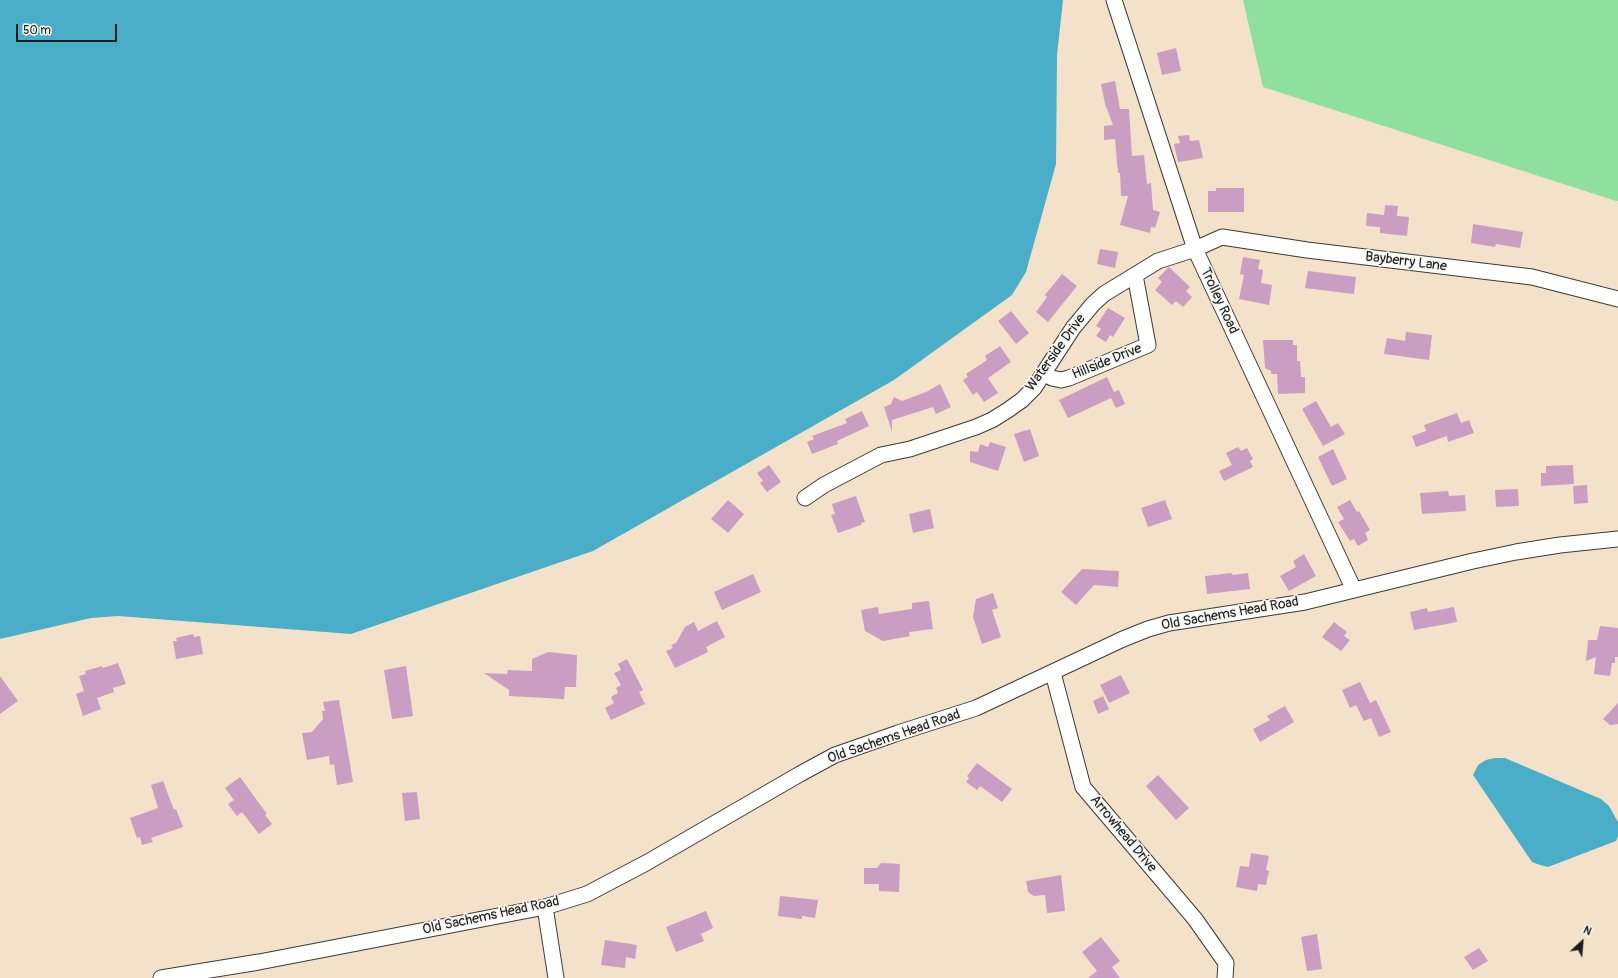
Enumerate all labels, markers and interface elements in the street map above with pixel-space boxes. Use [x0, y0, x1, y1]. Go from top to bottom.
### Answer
scale bar [18, 16, 119, 42]
text: 50 m [23, 23, 51, 38]
street label: Bayberry Lane [1364, 249, 1448, 275]
street label: Trolley Road [1196, 265, 1242, 337]
street label: Waterside Drive [1022, 311, 1090, 395]
street label: Hillside Drive [1070, 340, 1144, 384]
street label: Old Sachems Head Road [1160, 594, 1300, 634]
street label: Old Sachems Head Road [825, 706, 963, 768]
street label: Arrowhead Drive [1086, 792, 1160, 876]
street label: Old Sachems Head Road [421, 893, 561, 939]
north arrow [1562, 922, 1602, 962]
text: N [1581, 923, 1594, 938]

